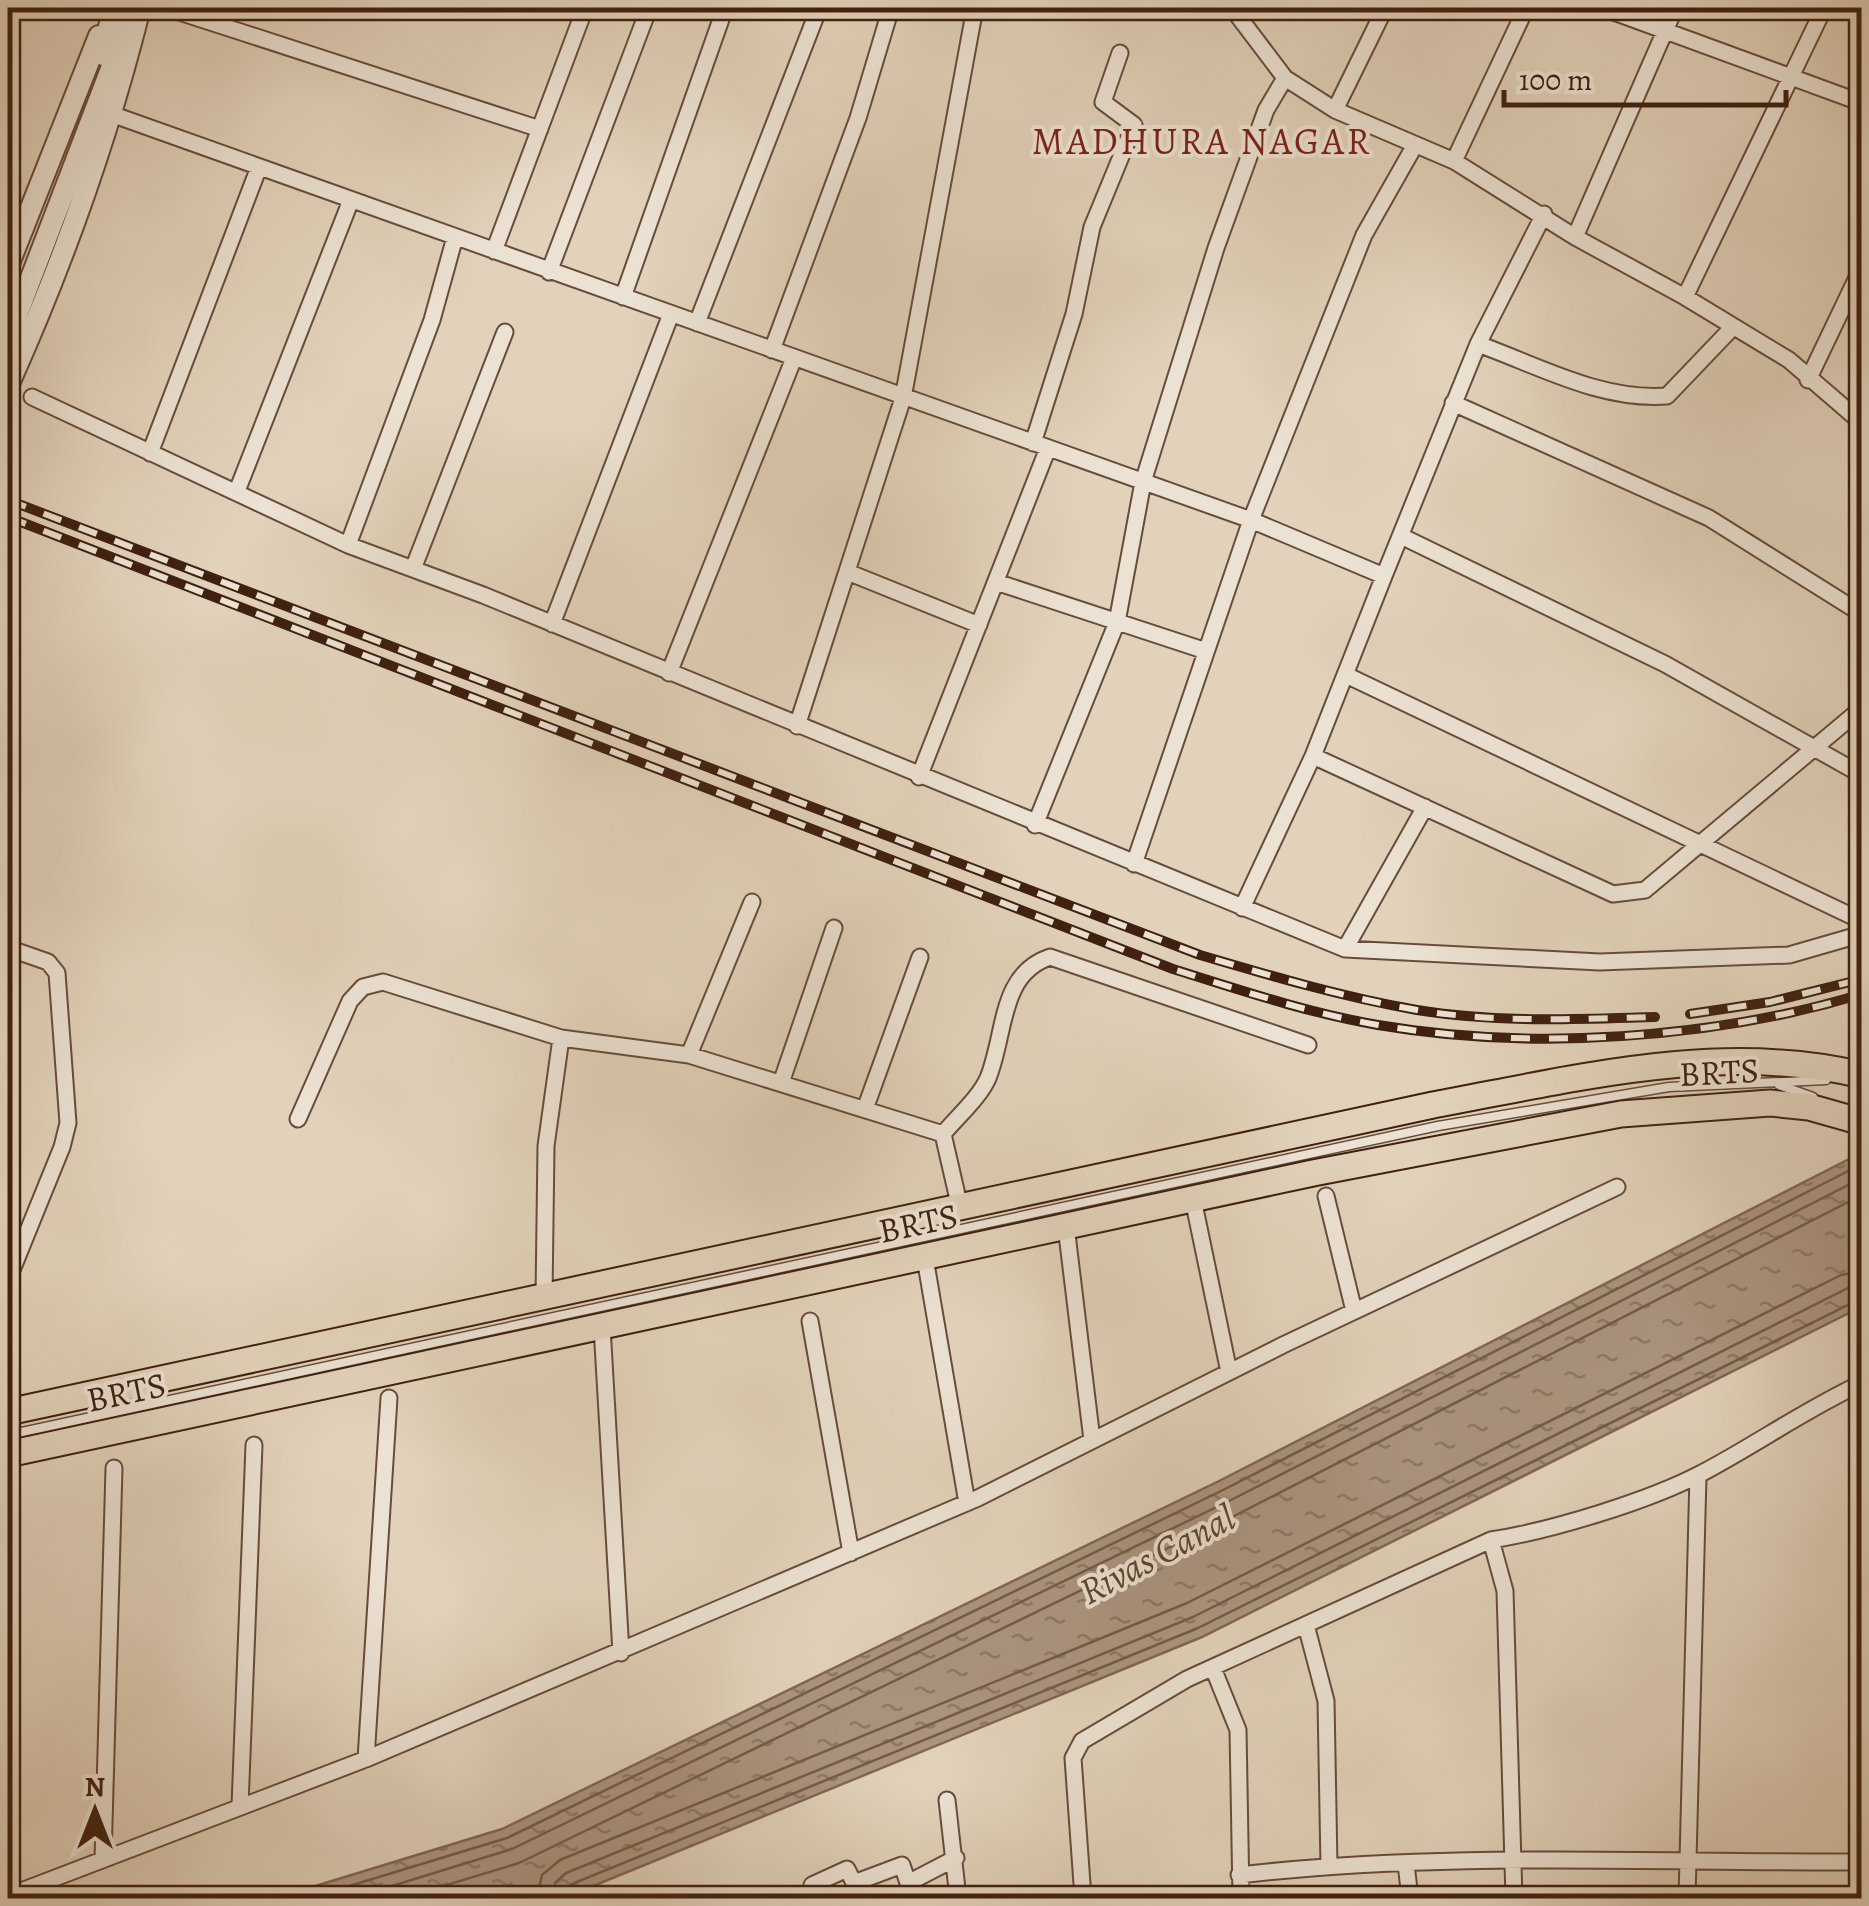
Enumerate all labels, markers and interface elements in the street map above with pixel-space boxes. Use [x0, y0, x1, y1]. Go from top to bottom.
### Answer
scale bar [1504, 45, 1786, 107]
text: 100 m [1519, 60, 1592, 100]
district label: MADHURA NAGAR [1032, 115, 1372, 167]
street label: BRTS [1678, 1046, 1760, 1098]
street label: BRTS [874, 1191, 962, 1255]
street label: BRTS [82, 1360, 170, 1424]
water label: Rivas Canal [1070, 1491, 1245, 1617]
north arrow [45, 1761, 145, 1861]
text: N [85, 1768, 105, 1806]

